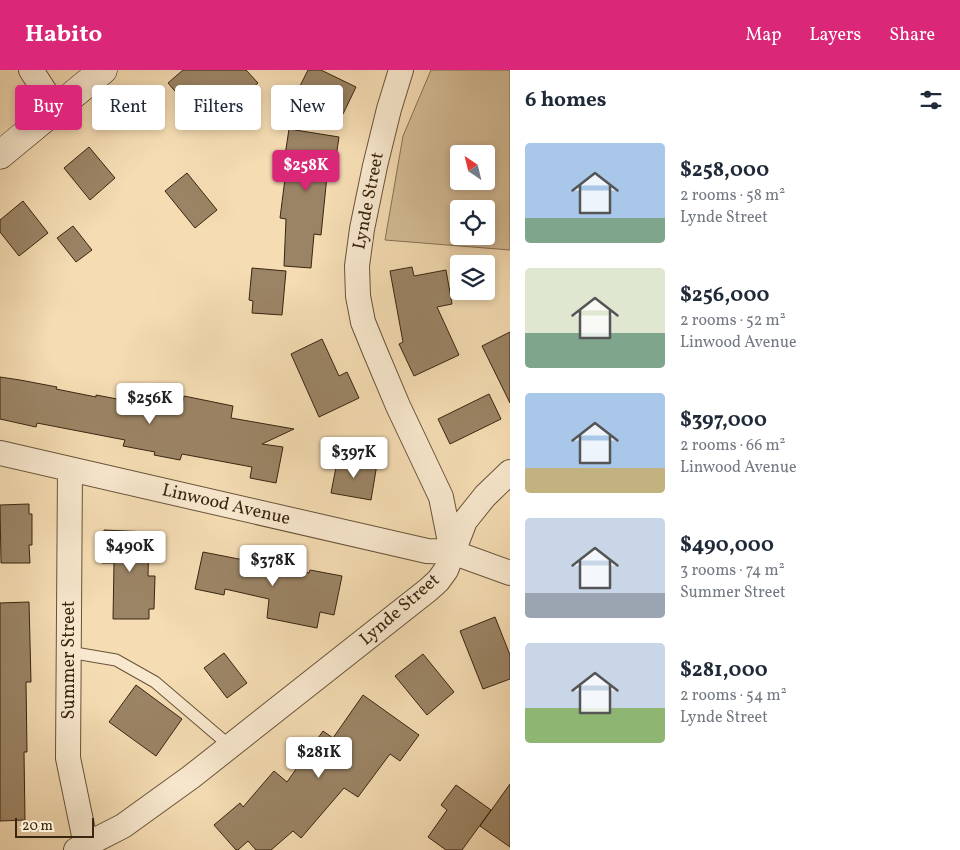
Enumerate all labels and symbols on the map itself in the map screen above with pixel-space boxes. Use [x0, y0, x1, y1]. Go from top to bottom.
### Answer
north arrow [450, 145, 495, 190]
pin: $258K [271, 150, 341, 192]
street label: Lynde Street [347, 150, 391, 252]
pin: $256K [115, 382, 185, 425]
pin: $397K [319, 436, 389, 479]
street label: Linwood Avenue [159, 478, 293, 532]
pin: $490K [95, 530, 165, 573]
pin: $378K [238, 544, 308, 587]
street label: Lynde Street [355, 568, 445, 652]
street label: Summer Street [57, 601, 82, 719]
pin: $281K [284, 736, 354, 779]
scale bar [15, 815, 94, 838]

